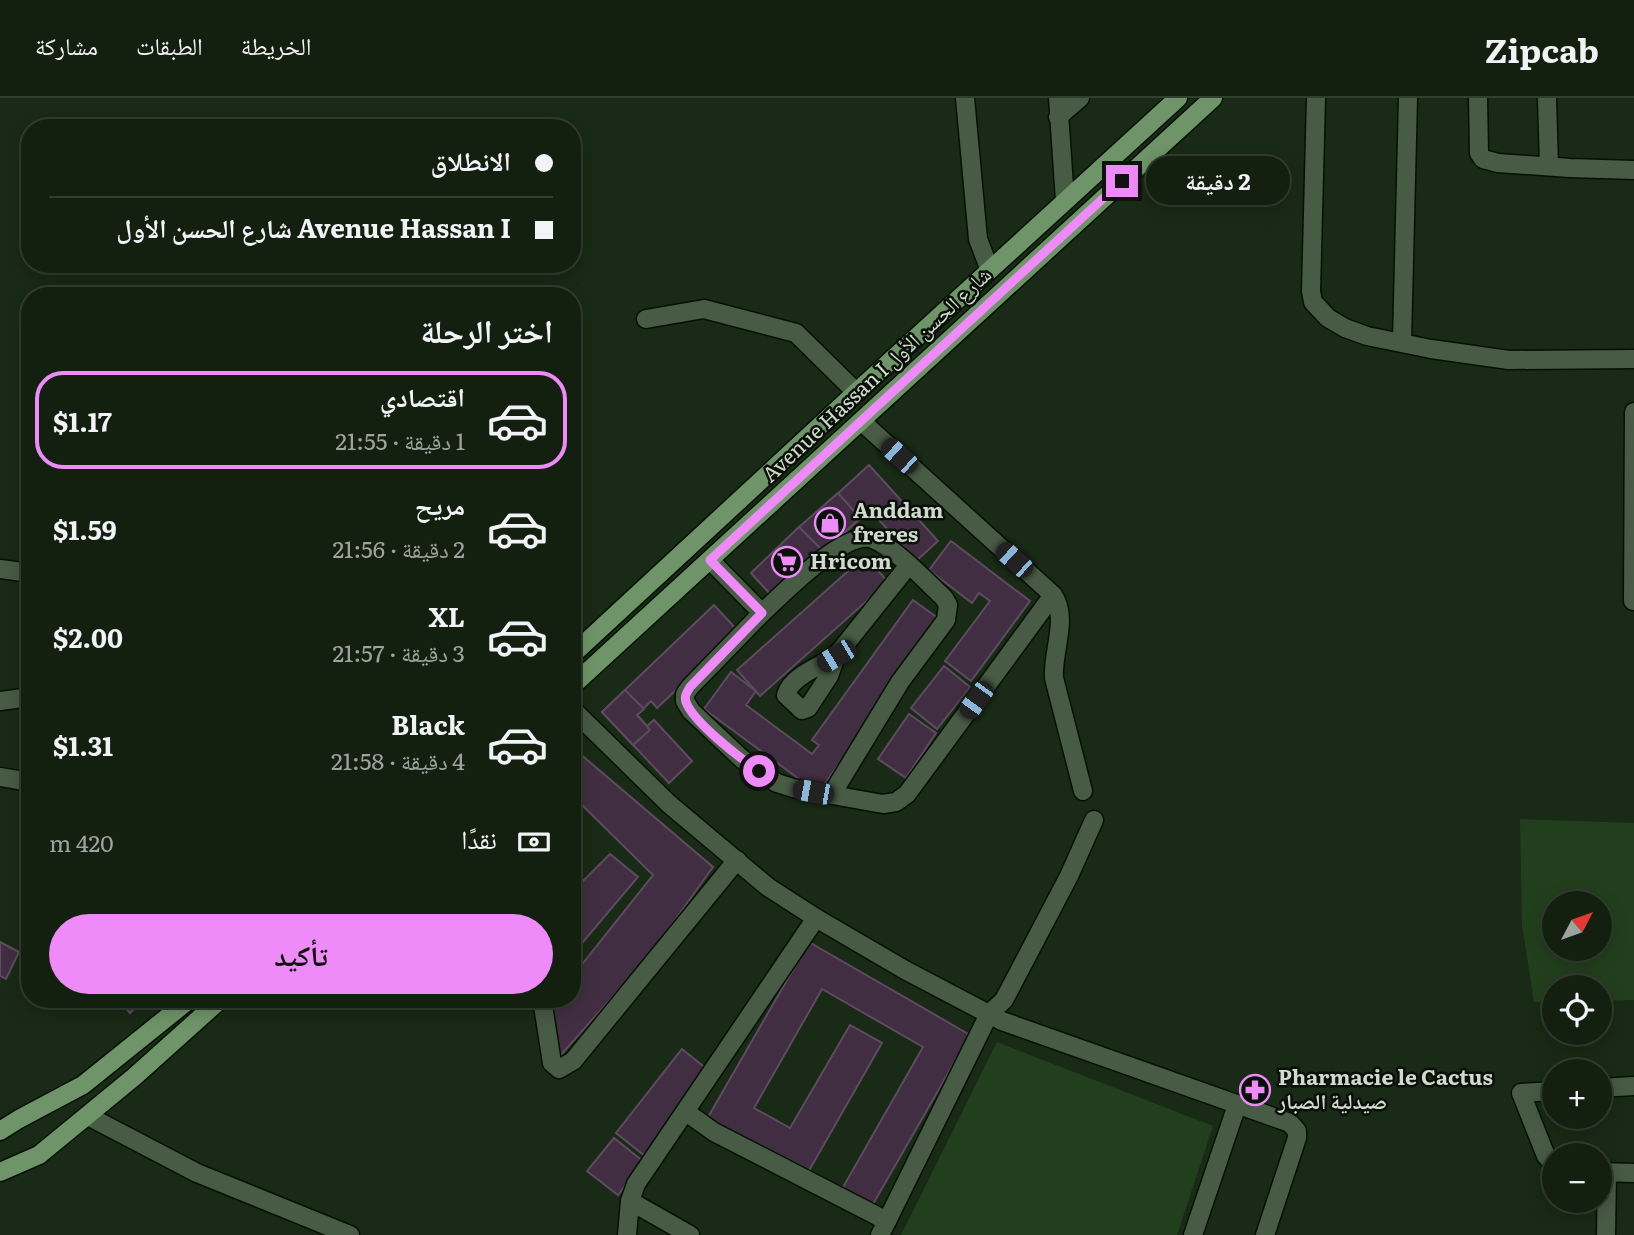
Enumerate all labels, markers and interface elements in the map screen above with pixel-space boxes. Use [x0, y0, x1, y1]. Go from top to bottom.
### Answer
text: Zipcab [1485, 24, 1599, 73]
text: مشاركة [35, 27, 98, 62]
text: الطبقات [136, 27, 203, 62]
text: الخريطة [241, 27, 311, 62]
text: الانطلاق [431, 140, 511, 179]
callout: 2 دقيقة [1146, 156, 1290, 206]
text: 2 دقيقة [1185, 163, 1251, 197]
route end [1106, 165, 1138, 197]
text: Avenue Hassan I شارع الحسن الأول [116, 207, 511, 246]
street label: Avenue Hassan I شارع الحسن الأول [754, 258, 997, 488]
text: اختر الرحلة [420, 305, 553, 353]
text: اقتصادي [380, 376, 465, 415]
icon: car [486, 389, 549, 452]
text: $1.17 [53, 401, 112, 440]
text: 1 دقيقة · 21:55 [335, 423, 465, 457]
car [877, 434, 922, 478]
text: مريح [415, 484, 465, 523]
place label: Anddam freres [853, 493, 943, 548]
icon: car [486, 497, 549, 560]
shop icon: Anddam freres [813, 506, 847, 540]
text: $1.59 [53, 509, 117, 548]
text: 2 دقيقة · 21:56 [332, 531, 465, 565]
car [992, 538, 1037, 582]
place label: Hricom [810, 544, 892, 575]
supermarket icon: Hricom [770, 545, 804, 579]
text: XL [428, 596, 465, 635]
icon: car [486, 605, 549, 668]
text: $2.00 [53, 617, 123, 656]
text: 3 دقيقة · 21:57 [332, 635, 465, 669]
car [813, 636, 860, 676]
car [956, 677, 997, 723]
text: Black [391, 704, 465, 743]
icon: car [486, 713, 549, 776]
text: $1.31 [53, 725, 113, 764]
text: 4 دقيقة · 21:58 [331, 743, 465, 777]
route start [743, 755, 775, 787]
car [791, 778, 836, 806]
text: نقدًا [461, 818, 497, 857]
icon: cash [515, 823, 553, 861]
text: 420 m [49, 825, 114, 859]
north arrow [1542, 891, 1612, 961]
map controls [1542, 891, 1612, 1213]
button: تأكيد [49, 914, 553, 994]
button: locate [1542, 975, 1612, 1045]
button: + [1542, 1059, 1612, 1129]
place label: Pharmacie le Cactus صيدلية الصبار [1277, 1060, 1493, 1115]
pharmacy icon: Pharmacie le Cactus صيدلية الصبار [1238, 1073, 1272, 1107]
button: − [1542, 1143, 1612, 1213]

